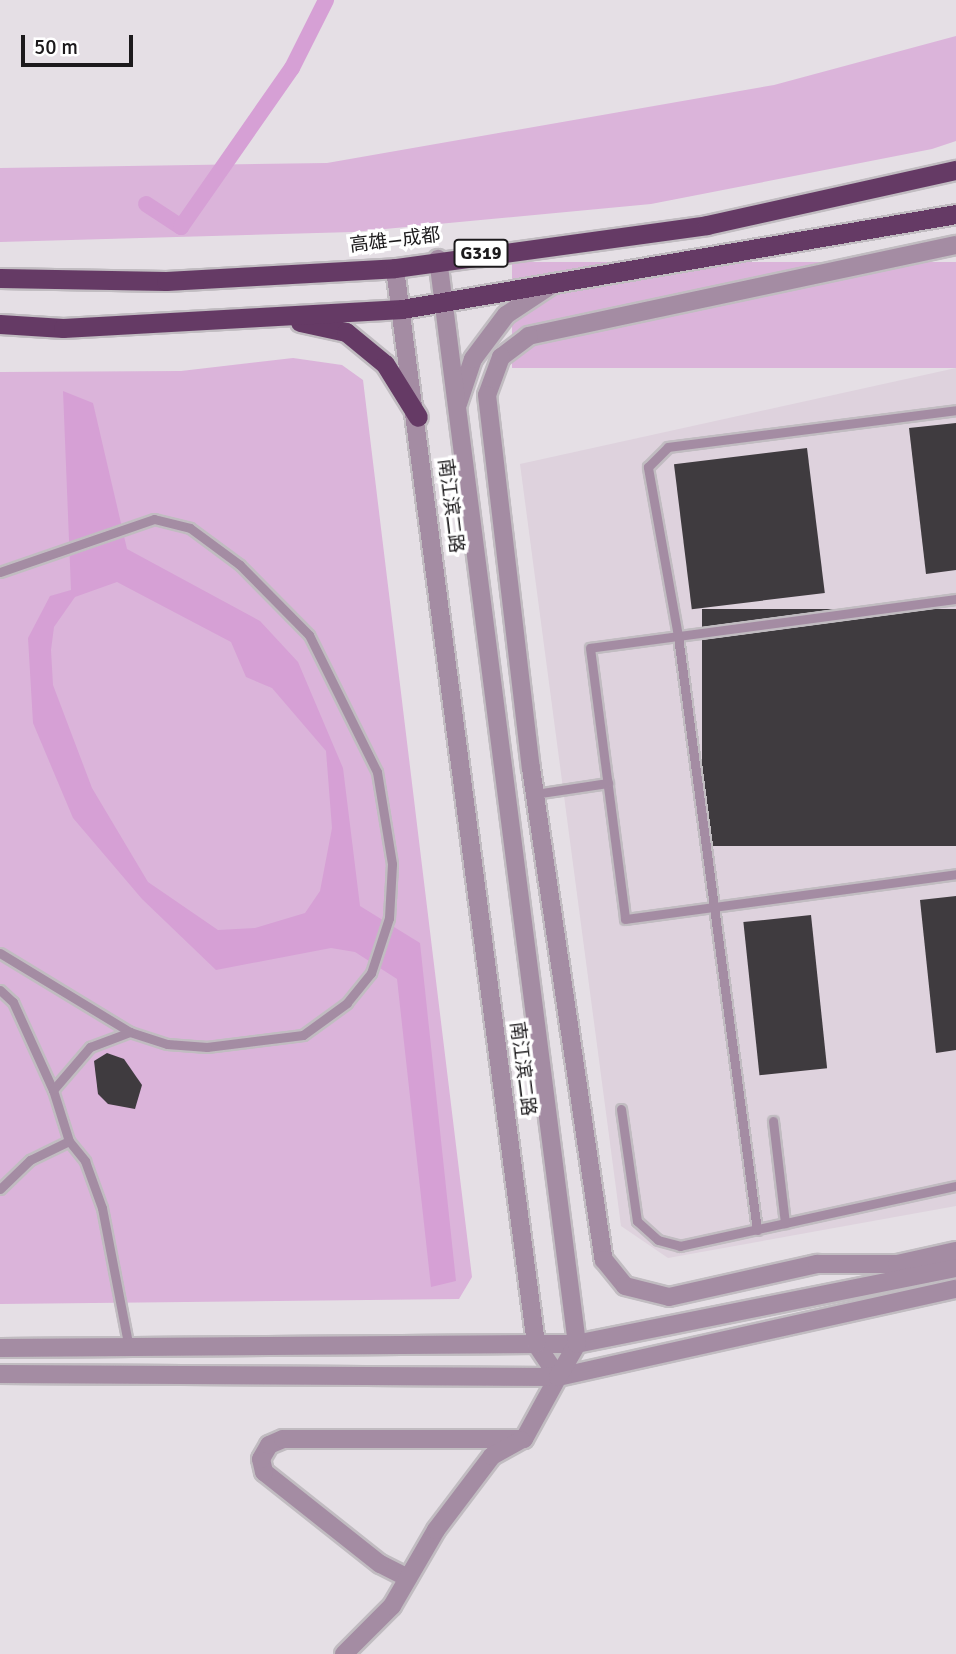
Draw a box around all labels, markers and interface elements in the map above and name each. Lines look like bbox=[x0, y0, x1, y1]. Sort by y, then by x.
scale bar bbox=[24, 21, 136, 65]
text: 50 m bbox=[34, 34, 78, 60]
street label: 高雄—成都 bbox=[348, 224, 442, 258]
road number: G319 bbox=[453, 239, 509, 268]
street label: 南江滨二路 bbox=[433, 457, 467, 555]
street label: 南江滨二路 bbox=[505, 1020, 539, 1118]

